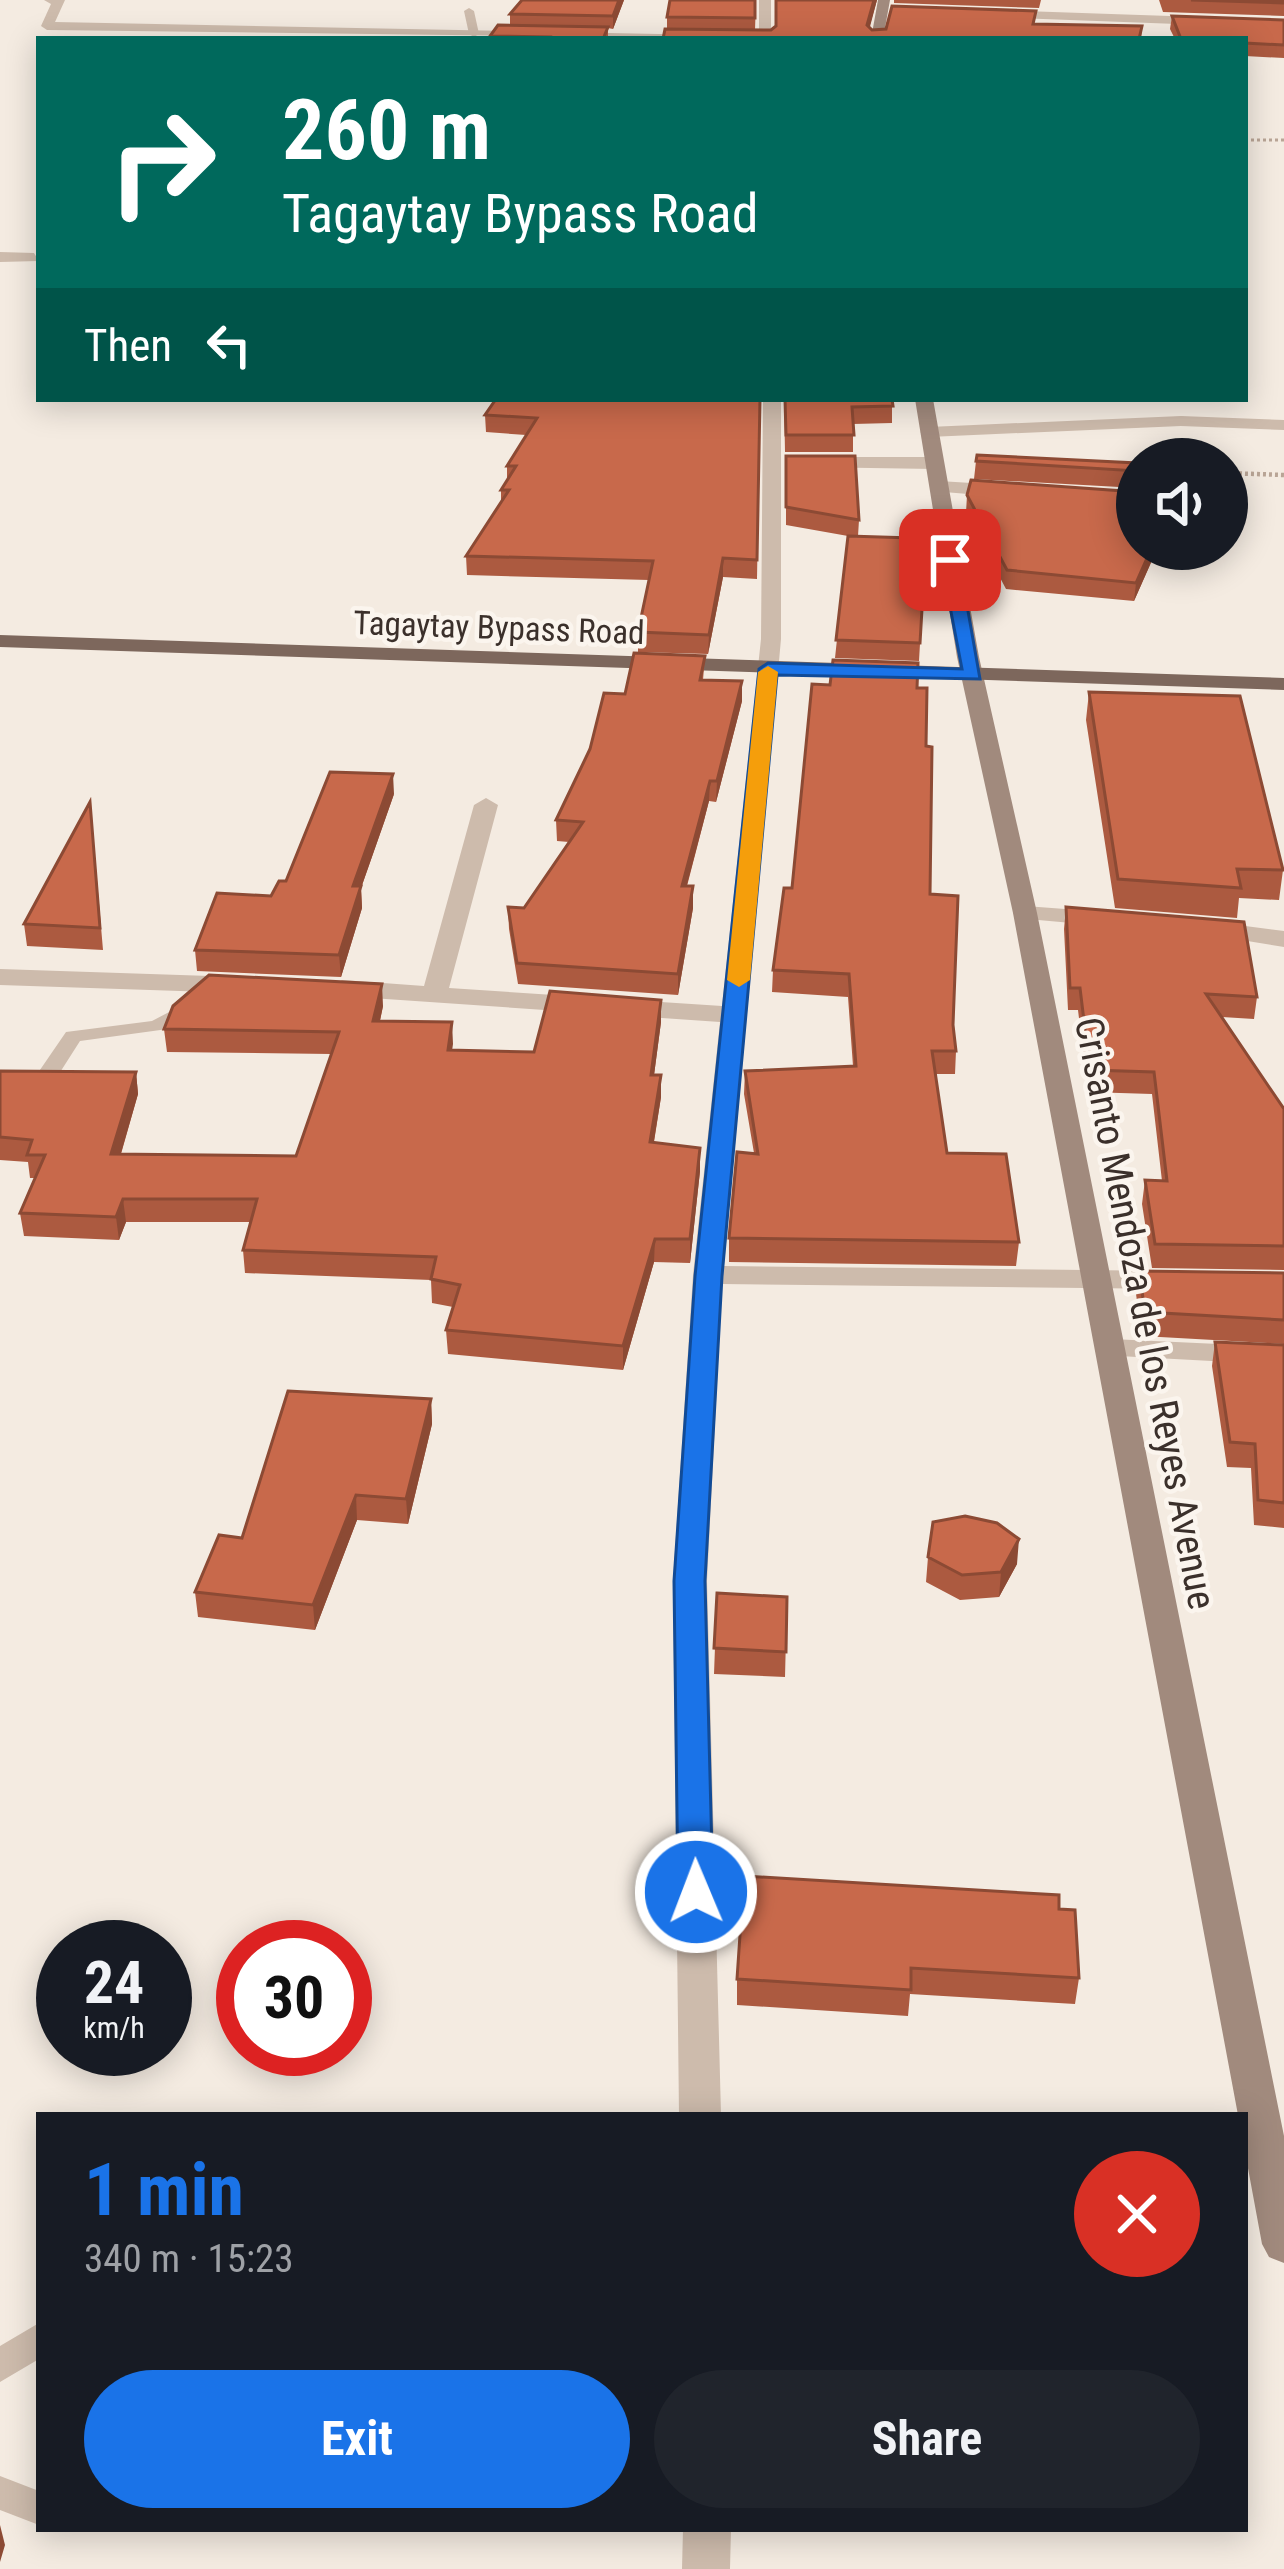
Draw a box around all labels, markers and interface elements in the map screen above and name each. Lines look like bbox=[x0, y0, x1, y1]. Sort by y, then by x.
text: 260 m bbox=[282, 81, 491, 180]
icon: right bbox=[84, 84, 240, 240]
text: Tagaytay Bypass Road bbox=[282, 182, 758, 245]
icon: left bbox=[196, 312, 262, 378]
text: Then bbox=[84, 319, 172, 372]
map controls bbox=[1116, 438, 1248, 570]
button: sound bbox=[1116, 438, 1248, 570]
pin bbox=[899, 509, 1001, 611]
icon: arrive bbox=[917, 527, 983, 593]
street label: Tagaytay Bypass Road bbox=[353, 603, 645, 652]
street label: Crisanto Mendoza de los Reyes Avenue bbox=[1065, 1013, 1225, 1613]
position arrow bbox=[633, 1829, 759, 1955]
speed limit sign: 30 bbox=[216, 1920, 372, 2076]
text: 24 bbox=[84, 1947, 144, 2018]
text: km/h bbox=[83, 2010, 145, 2045]
text: 1 min bbox=[84, 2148, 244, 2233]
button: close bbox=[1074, 2151, 1200, 2277]
text: 340 m · 15:23 bbox=[84, 2236, 294, 2282]
button: Exit bbox=[84, 2370, 630, 2508]
button: Share bbox=[654, 2370, 1200, 2508]

